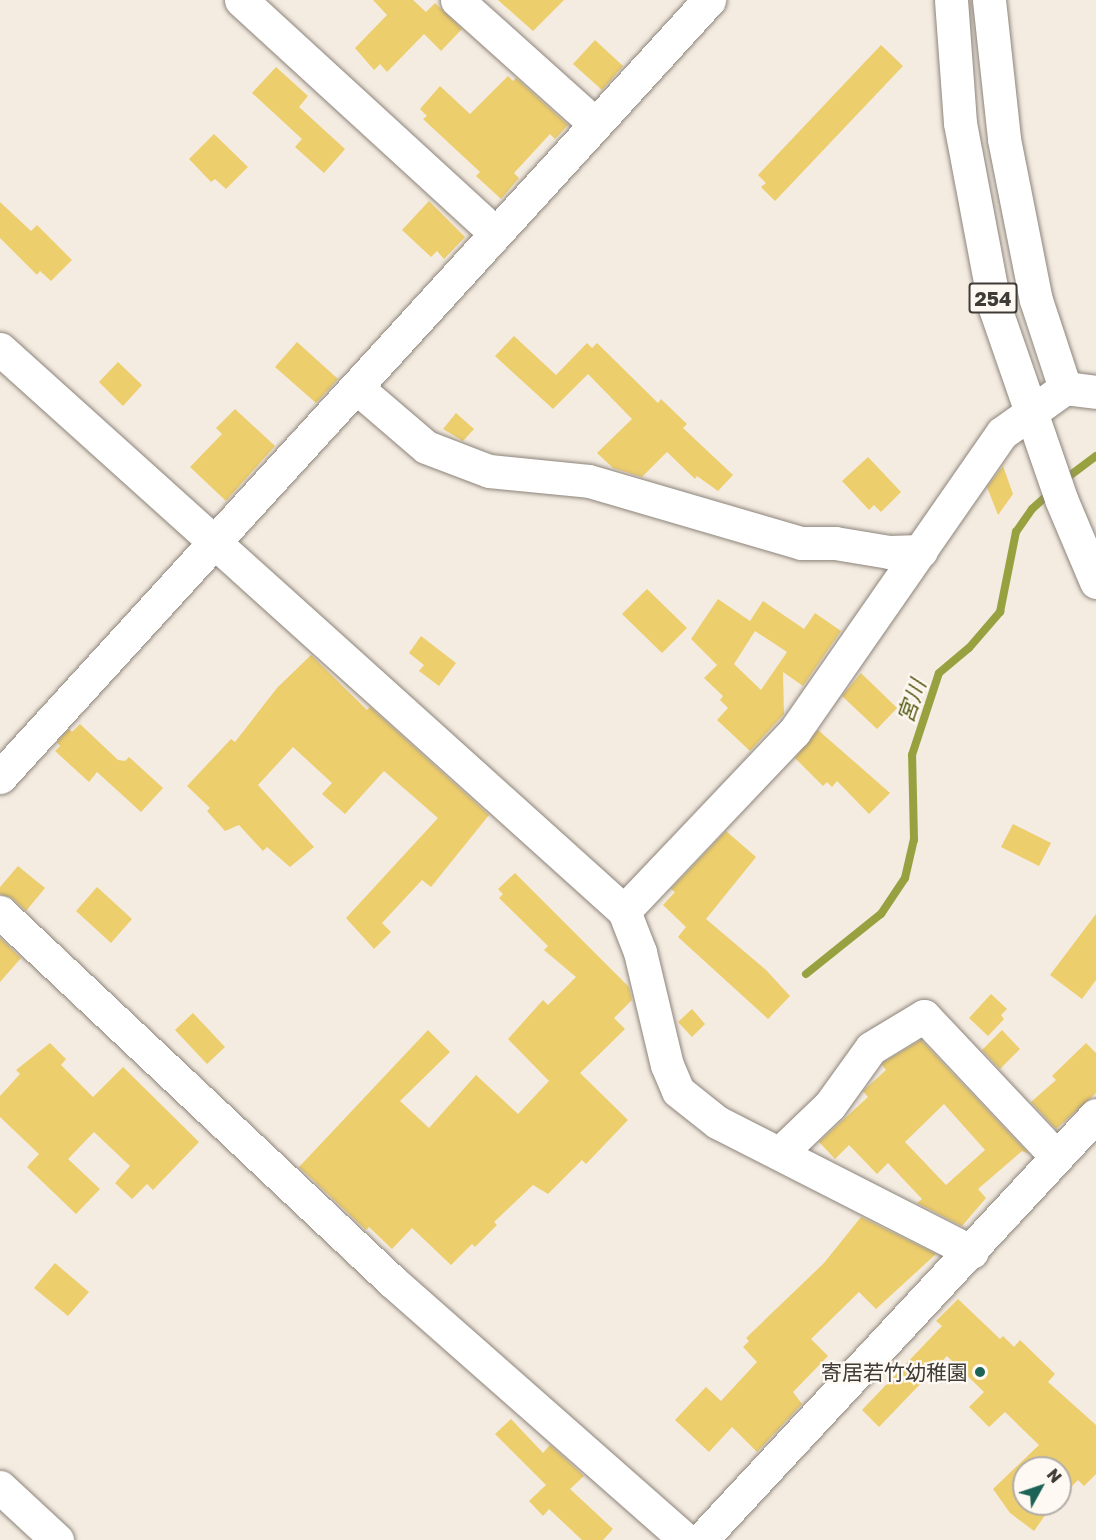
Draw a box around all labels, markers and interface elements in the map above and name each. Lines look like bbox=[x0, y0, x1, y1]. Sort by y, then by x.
road number: 254 bbox=[968, 281, 1018, 315]
water label: 宮川 bbox=[891, 676, 931, 726]
place label: 寄居若竹幼稚園 bbox=[821, 1359, 968, 1385]
marker: 寄居若竹幼稚園 bbox=[973, 1365, 987, 1379]
north arrow bbox=[1012, 1456, 1072, 1516]
text: N bbox=[1043, 1465, 1066, 1487]

